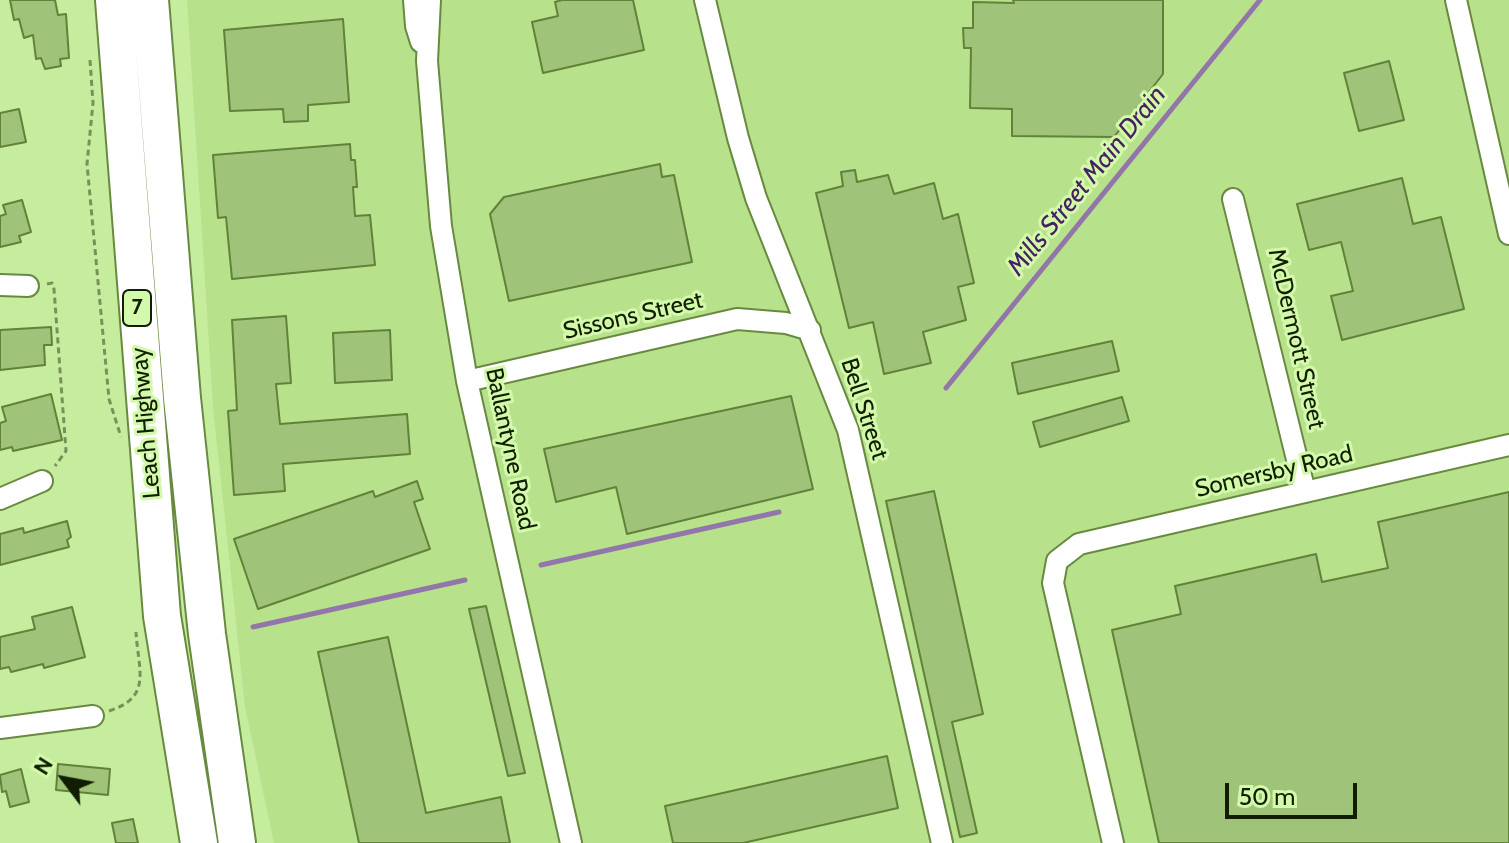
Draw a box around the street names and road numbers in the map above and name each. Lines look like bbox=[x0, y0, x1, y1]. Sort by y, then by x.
street label: McDermott Street bbox=[1261, 246, 1331, 432]
street label: Sissons Street bbox=[560, 286, 706, 346]
road number: 7 bbox=[123, 290, 151, 326]
street label: Leach Highway bbox=[125, 346, 167, 500]
street label: Bell Street bbox=[834, 355, 894, 463]
street label: Ballantyne Road bbox=[479, 365, 541, 533]
street label: Somersby Road bbox=[1192, 440, 1356, 504]

